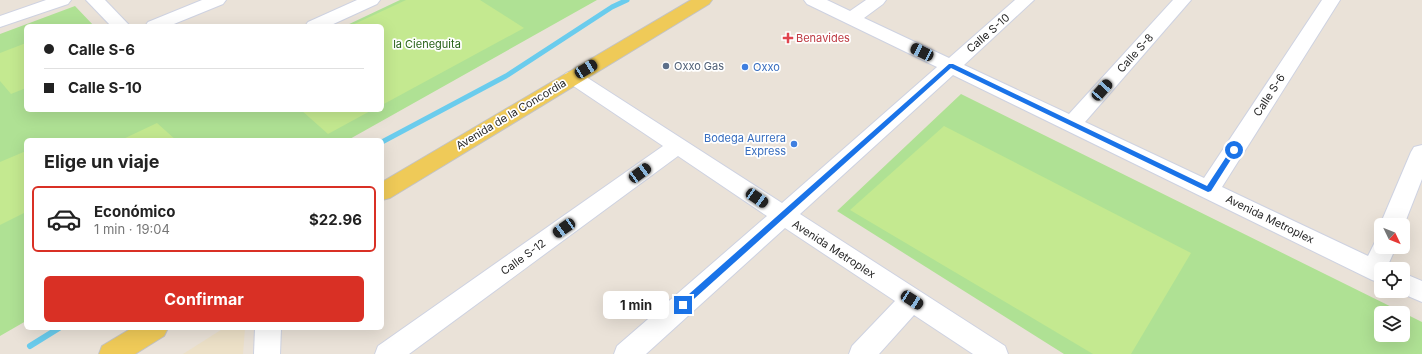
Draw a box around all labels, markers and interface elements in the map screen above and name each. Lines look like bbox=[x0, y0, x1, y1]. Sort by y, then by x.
street label: Calle S-10 bbox=[964, 10, 1012, 56]
street label: Calle S-8 bbox=[1114, 30, 1156, 76]
place label: Benavides bbox=[796, 31, 850, 45]
marker: Benavides bbox=[783, 33, 793, 43]
park label: la Cieneguita bbox=[393, 37, 461, 51]
text: Calle S-6 bbox=[68, 40, 135, 59]
car bbox=[909, 41, 935, 63]
car bbox=[573, 58, 599, 80]
place label: Oxxo Gas bbox=[674, 59, 724, 73]
place label: Oxxo bbox=[753, 60, 780, 74]
marker: Oxxo Gas bbox=[661, 61, 671, 71]
marker: Oxxo bbox=[740, 62, 750, 72]
street label: Calle S-6 bbox=[1250, 71, 1288, 119]
street label: Avenida de la Concordia bbox=[453, 76, 569, 152]
car bbox=[1090, 77, 1114, 103]
text: Calle S-10 bbox=[68, 78, 142, 97]
place label: Bodega Aurrera Express bbox=[704, 131, 786, 158]
marker: Bodega Aurrera Express bbox=[789, 139, 799, 149]
route start bbox=[1225, 141, 1243, 159]
text: Elige un viaje bbox=[44, 151, 159, 172]
car bbox=[627, 161, 653, 185]
car bbox=[744, 186, 770, 210]
street label: Avenida Metroplex bbox=[1224, 192, 1316, 246]
icon: car bbox=[46, 201, 82, 237]
text: Económico bbox=[94, 202, 175, 221]
text: $22.96 bbox=[309, 210, 362, 229]
car bbox=[551, 216, 577, 240]
street label: Avenida Metroplex bbox=[790, 217, 878, 281]
north arrow bbox=[1374, 218, 1410, 254]
map controls bbox=[1374, 218, 1410, 342]
text: 1 min · 19:04 bbox=[94, 221, 170, 237]
street label: Calle S-12 bbox=[498, 236, 548, 278]
button: locate bbox=[1374, 262, 1410, 298]
button: Confirmar bbox=[44, 276, 364, 322]
car bbox=[899, 288, 925, 312]
callout: 1 min bbox=[603, 291, 669, 319]
route end bbox=[674, 296, 692, 314]
text: 1 min bbox=[620, 297, 652, 313]
button: layers bbox=[1374, 306, 1410, 342]

